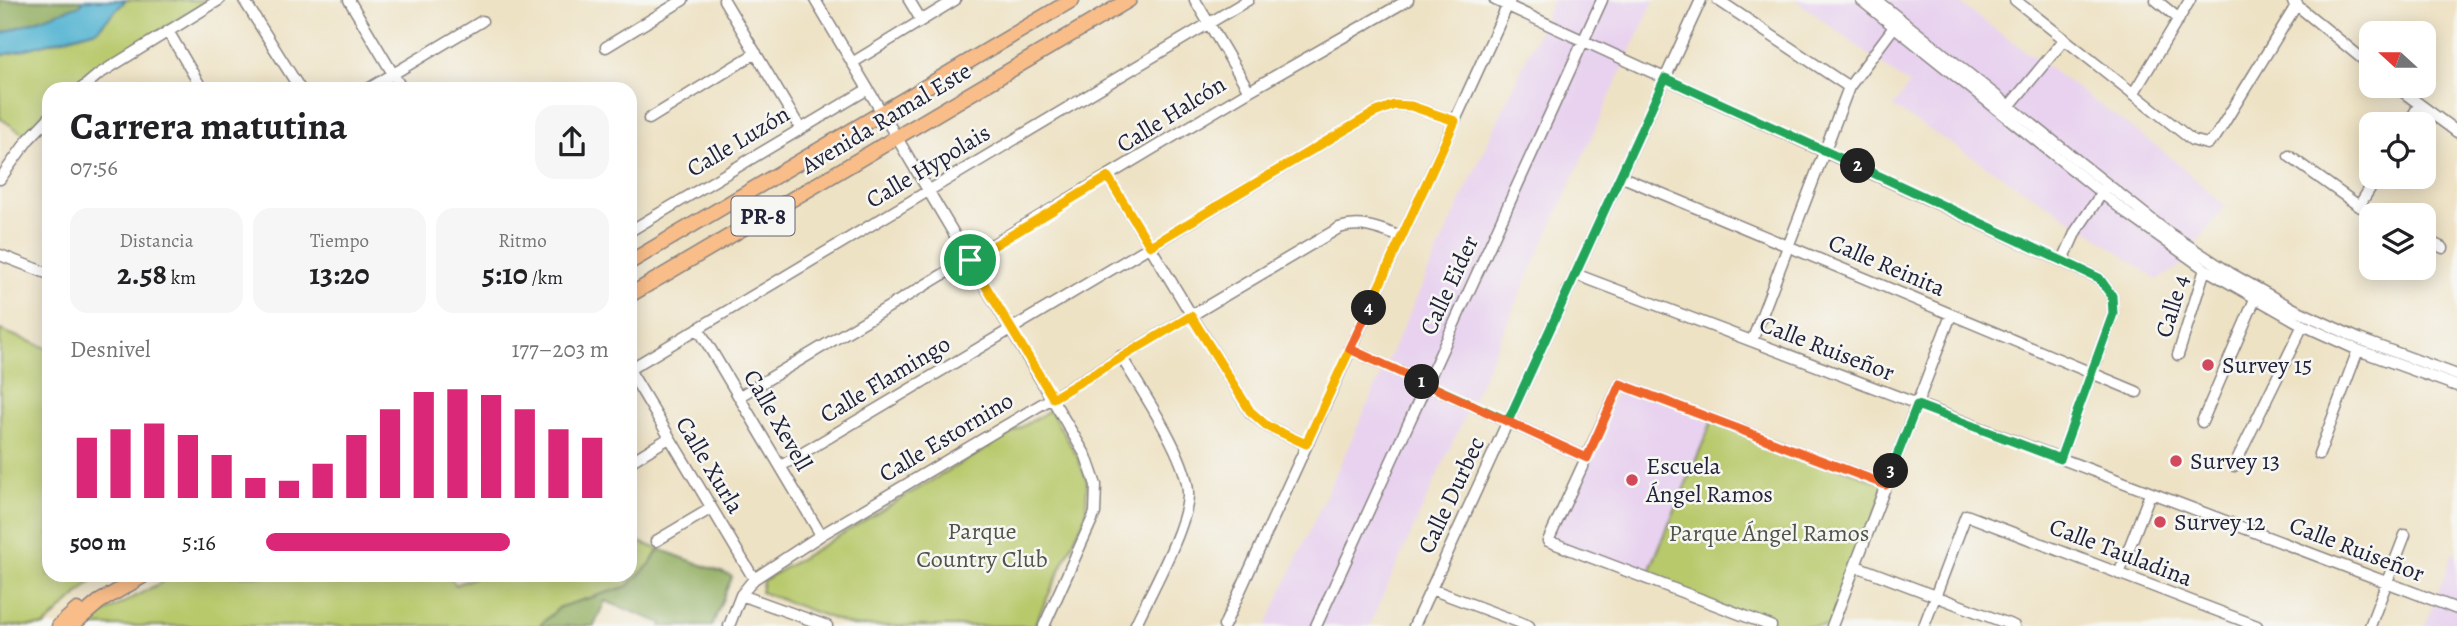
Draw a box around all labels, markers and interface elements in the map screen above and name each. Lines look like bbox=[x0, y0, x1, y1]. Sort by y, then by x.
north arrow bbox=[2359, 21, 2436, 98]
map controls bbox=[2359, 21, 2436, 280]
street label: Avenida Ramal Este bbox=[794, 55, 977, 182]
street label: Calle Halcón bbox=[1110, 68, 1232, 160]
street label: Calle Luzón bbox=[681, 98, 795, 184]
text: Carrera matutina bbox=[70, 100, 347, 152]
button: share bbox=[535, 105, 609, 179]
button: locate bbox=[2359, 112, 2436, 189]
street label: Calle Hypolais bbox=[860, 116, 996, 216]
pin: 2 bbox=[1840, 148, 1876, 184]
text: 07:56 bbox=[70, 152, 118, 183]
text: 2 bbox=[1853, 152, 1862, 178]
road number: PR-8 bbox=[732, 196, 794, 236]
button: layers bbox=[2359, 203, 2436, 280]
street label: Calle Reinita bbox=[1824, 226, 1951, 304]
text: Distancia bbox=[119, 228, 194, 254]
text: Tiempo bbox=[310, 228, 369, 254]
text: Ritmo bbox=[498, 228, 547, 254]
pin bbox=[940, 230, 1000, 290]
street label: Calle Eider bbox=[1412, 230, 1486, 340]
icon: arrive bbox=[951, 241, 989, 279]
text: 2.58 bbox=[117, 254, 167, 294]
text: 13:20 bbox=[309, 254, 370, 294]
text: 5:10 bbox=[482, 254, 528, 294]
text: km bbox=[167, 265, 196, 291]
text: /km bbox=[528, 265, 563, 291]
street label: Calle 4 bbox=[2147, 270, 2197, 341]
pin: 4 bbox=[1352, 290, 1386, 326]
text: 4 bbox=[1364, 294, 1373, 320]
street label: Calle Ruiseñor bbox=[1755, 308, 1899, 388]
street label: Calle Flamingo bbox=[814, 328, 956, 430]
text: Desnivel bbox=[70, 334, 151, 365]
text: 177–203 m bbox=[511, 334, 609, 365]
place label: Survey 15 bbox=[2222, 349, 2312, 381]
marker: Survey 15 bbox=[2200, 357, 2216, 373]
street label: Calle Xevell bbox=[736, 364, 820, 477]
pin: 1 bbox=[1404, 364, 1440, 400]
text: 1 bbox=[1418, 368, 1425, 394]
street label: Calle Estornino bbox=[873, 384, 1019, 490]
street label: Calle Xurla bbox=[668, 411, 752, 520]
street label: Calle Durbec bbox=[1410, 431, 1492, 559]
place label: Survey 13 bbox=[2190, 445, 2280, 477]
place label: Escuela Ángel Ramos bbox=[1645, 450, 1773, 510]
marker: Survey 13 bbox=[2168, 453, 2184, 469]
pin: 3 bbox=[1874, 454, 1909, 489]
text: 3 bbox=[1886, 457, 1895, 483]
marker: Escuela Ángel Ramos bbox=[1624, 472, 1640, 488]
place label: Survey 12 bbox=[2174, 506, 2265, 538]
street label: Calle Ruiseñor bbox=[2285, 509, 2429, 589]
street label: Calle Tauladina bbox=[2045, 510, 2198, 594]
marker: Survey 12 bbox=[2152, 514, 2168, 530]
park label: Parque Country Club bbox=[916, 515, 1048, 575]
park label: Parque Ángel Ramos bbox=[1669, 517, 1869, 549]
text: 500 m bbox=[70, 527, 126, 558]
text: 5:16 bbox=[182, 527, 216, 558]

